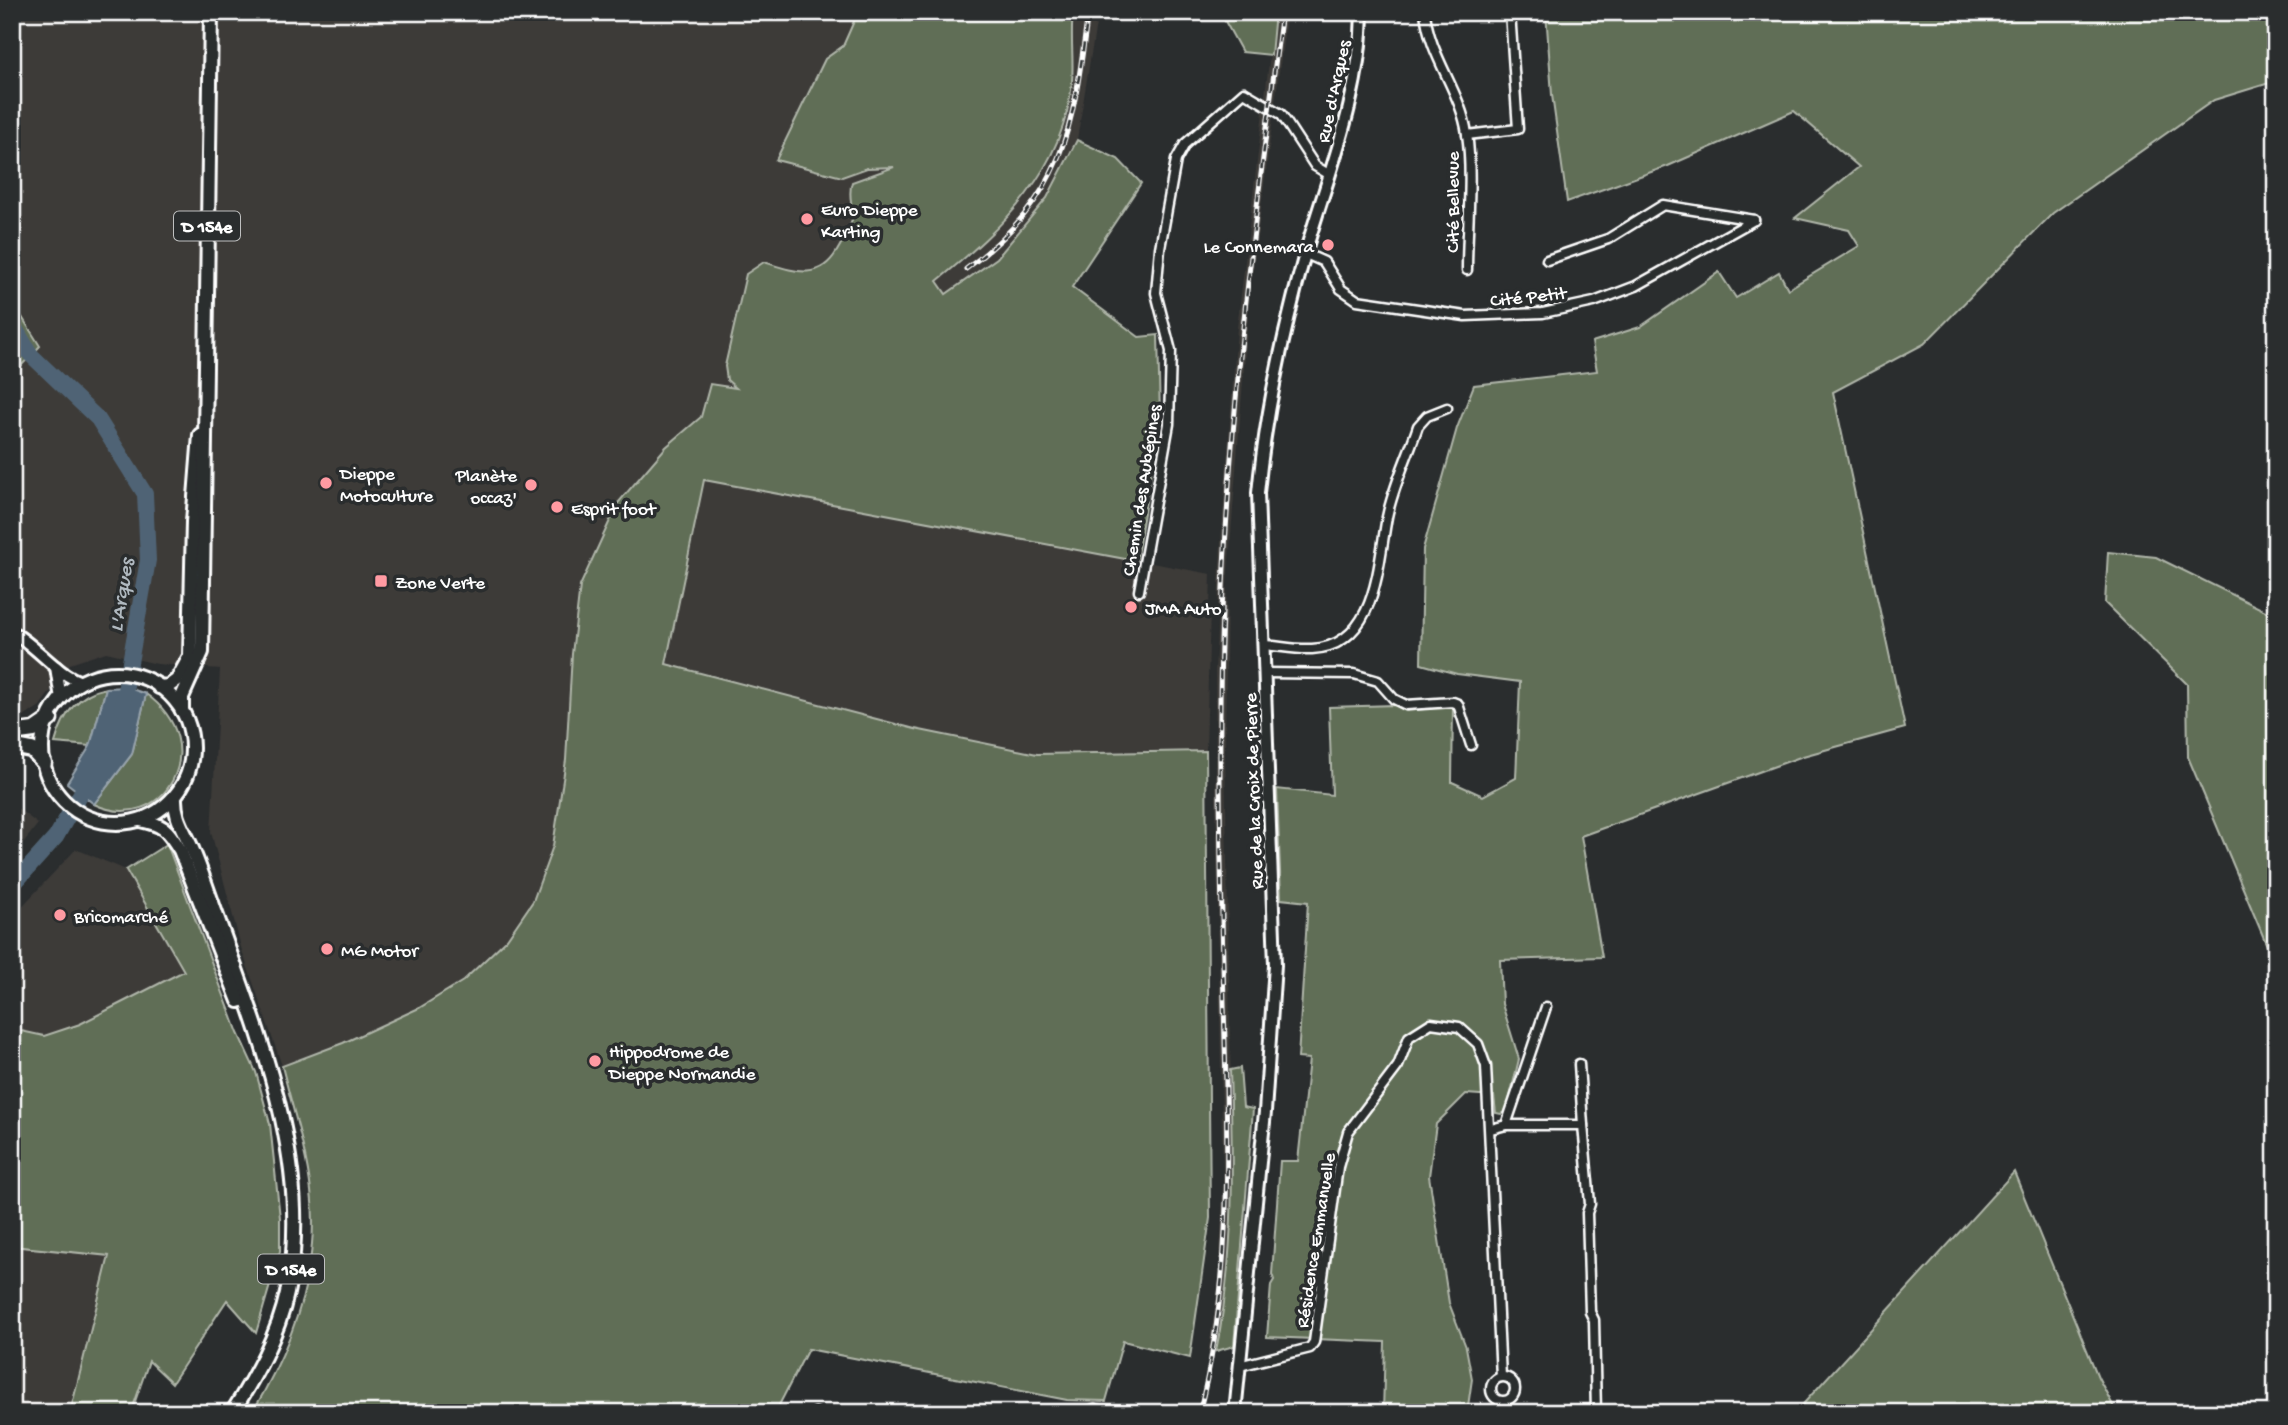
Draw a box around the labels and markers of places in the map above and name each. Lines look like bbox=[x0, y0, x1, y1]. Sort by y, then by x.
place label: Euro Dieppe Karting bbox=[821, 200, 918, 245]
marker: Euro Dieppe Karting bbox=[799, 211, 815, 227]
place label: Le Connemara bbox=[1203, 237, 1315, 260]
marker: Le Connemara bbox=[1320, 237, 1336, 253]
place label: Dieppe Motoculture bbox=[338, 464, 434, 509]
place label: Planète occaz' bbox=[454, 466, 517, 511]
marker: Dieppe Motoculture bbox=[318, 475, 334, 491]
marker: Planète occaz' bbox=[523, 477, 539, 493]
marker: Esprit foot bbox=[549, 499, 565, 515]
place label: Esprit foot bbox=[571, 499, 658, 522]
marker: Zone Verte bbox=[373, 573, 389, 589]
place label: Zone Verte bbox=[395, 573, 485, 596]
marker: JMA Auto bbox=[1123, 599, 1139, 615]
place label: JMA Auto bbox=[1145, 599, 1222, 622]
marker: Bricomarché bbox=[52, 907, 68, 923]
place label: Bricomarché bbox=[73, 907, 168, 930]
marker: MG Motor bbox=[319, 941, 335, 957]
place label: MG Motor bbox=[341, 941, 420, 964]
place label: Hippodrome de Dieppe Normandie bbox=[607, 1042, 756, 1087]
marker: Hippodrome de Dieppe Normandie bbox=[587, 1053, 603, 1069]

